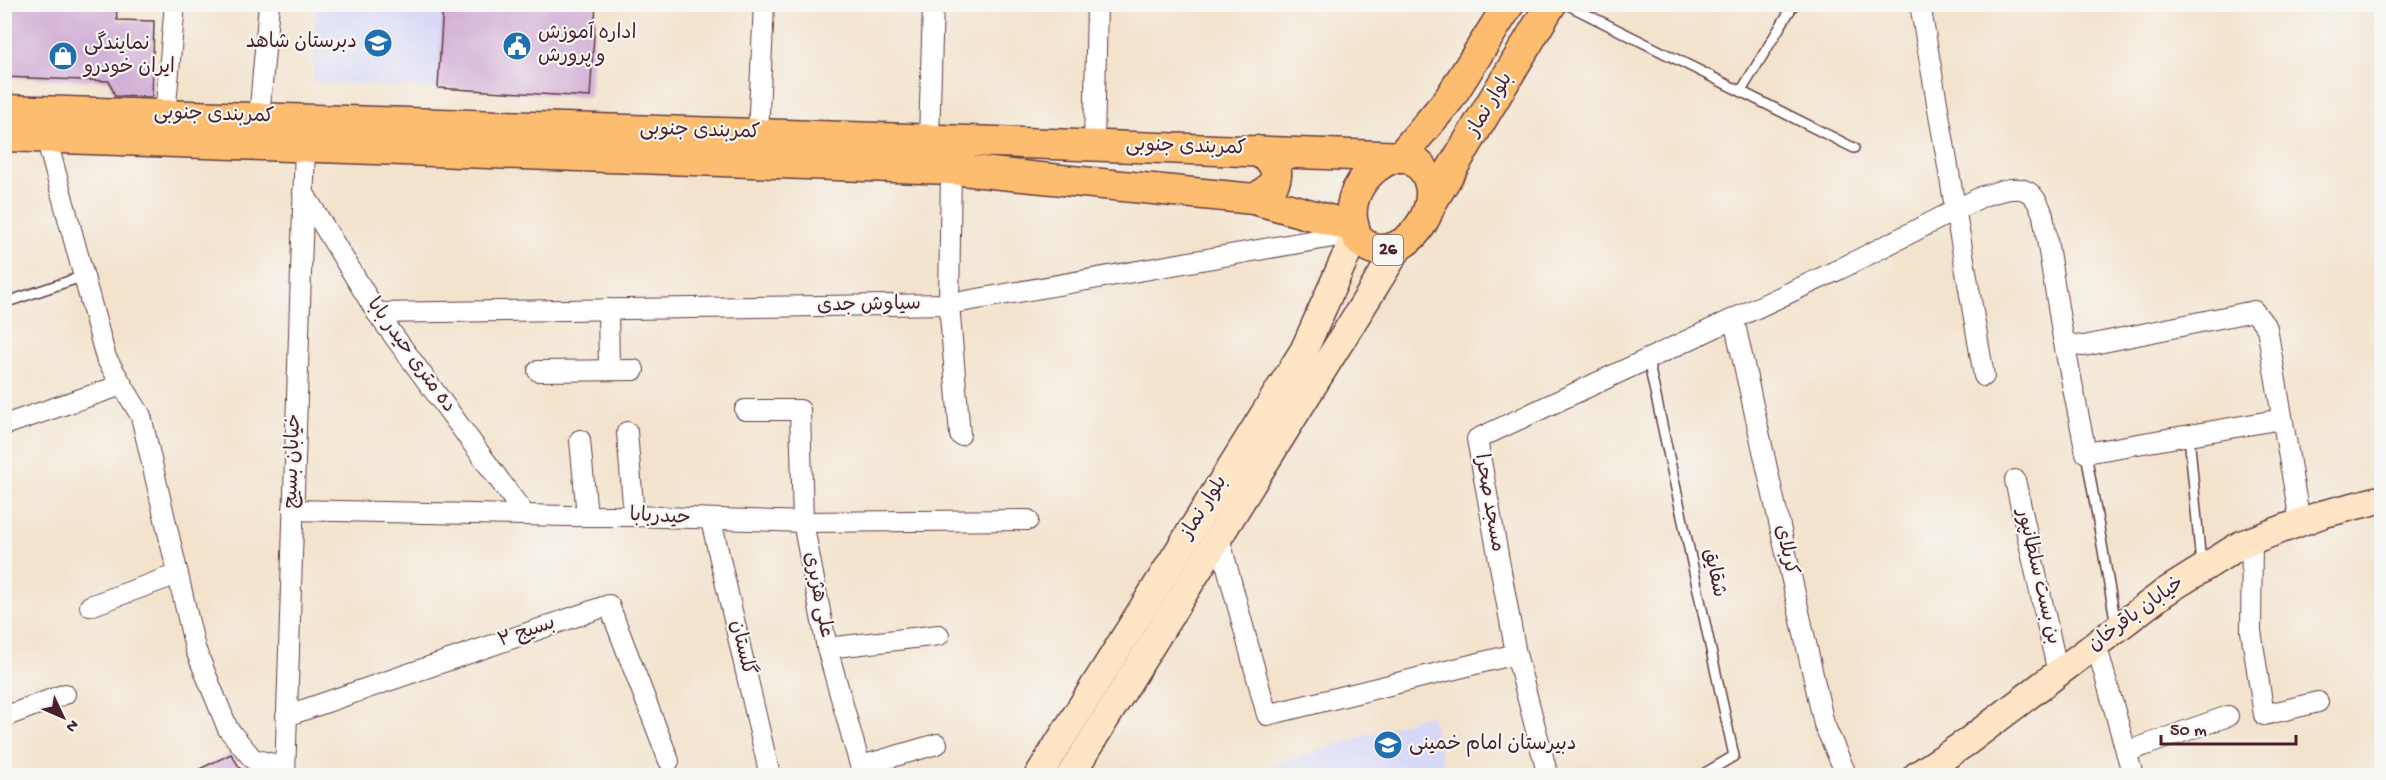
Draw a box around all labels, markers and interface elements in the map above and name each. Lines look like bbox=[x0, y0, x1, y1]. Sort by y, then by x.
place label: اداره آموزش و پرورش bbox=[538, 20, 637, 69]
school or university icon: دبرستان شاهد bbox=[362, 27, 394, 59]
public building icon: اداره آموزش و پرورش bbox=[501, 30, 533, 62]
place label: نمایندگی ایران خودرو bbox=[82, 31, 175, 80]
place label: دبرستان شاهد bbox=[246, 31, 357, 55]
shop icon: نمایندگی ایران خودرو bbox=[47, 40, 79, 72]
street label: بلوار نماز bbox=[1461, 68, 1519, 143]
street label: کمربندی جنوبی bbox=[153, 101, 275, 130]
street label: کمربندی جنوبی bbox=[639, 117, 761, 146]
street label: کمربندی جنوبی bbox=[1125, 133, 1247, 162]
road number: 26 bbox=[1373, 235, 1403, 265]
street label: سیاوش جدی bbox=[817, 293, 921, 318]
street label: ده متری حیدر بابا bbox=[361, 294, 460, 418]
street label: خیابان بسیج bbox=[280, 413, 307, 509]
street label: مسجد صحرا bbox=[1468, 452, 1509, 554]
street label: بلوار نماز bbox=[1175, 472, 1233, 546]
street label: حیدربابا bbox=[629, 504, 691, 531]
street label: بن بست سلطانپور bbox=[2010, 505, 2065, 647]
street label: کربلای bbox=[1768, 523, 1803, 577]
street label: شقایق bbox=[1697, 546, 1730, 599]
street label: علی هژبری bbox=[797, 550, 838, 640]
street label: خیابان باقرخان bbox=[2084, 572, 2189, 657]
street label: بسیج ۲ bbox=[495, 613, 559, 653]
street label: گلستان bbox=[724, 617, 761, 678]
north arrow bbox=[33, 687, 93, 747]
scale bar bbox=[2161, 708, 2296, 746]
text: N bbox=[60, 715, 82, 736]
text: 50 m bbox=[2170, 721, 2207, 742]
school or university icon: دبیرستان امام خمینی bbox=[1372, 729, 1404, 761]
place label: دبیرستان امام خمینی bbox=[1409, 733, 1576, 757]

